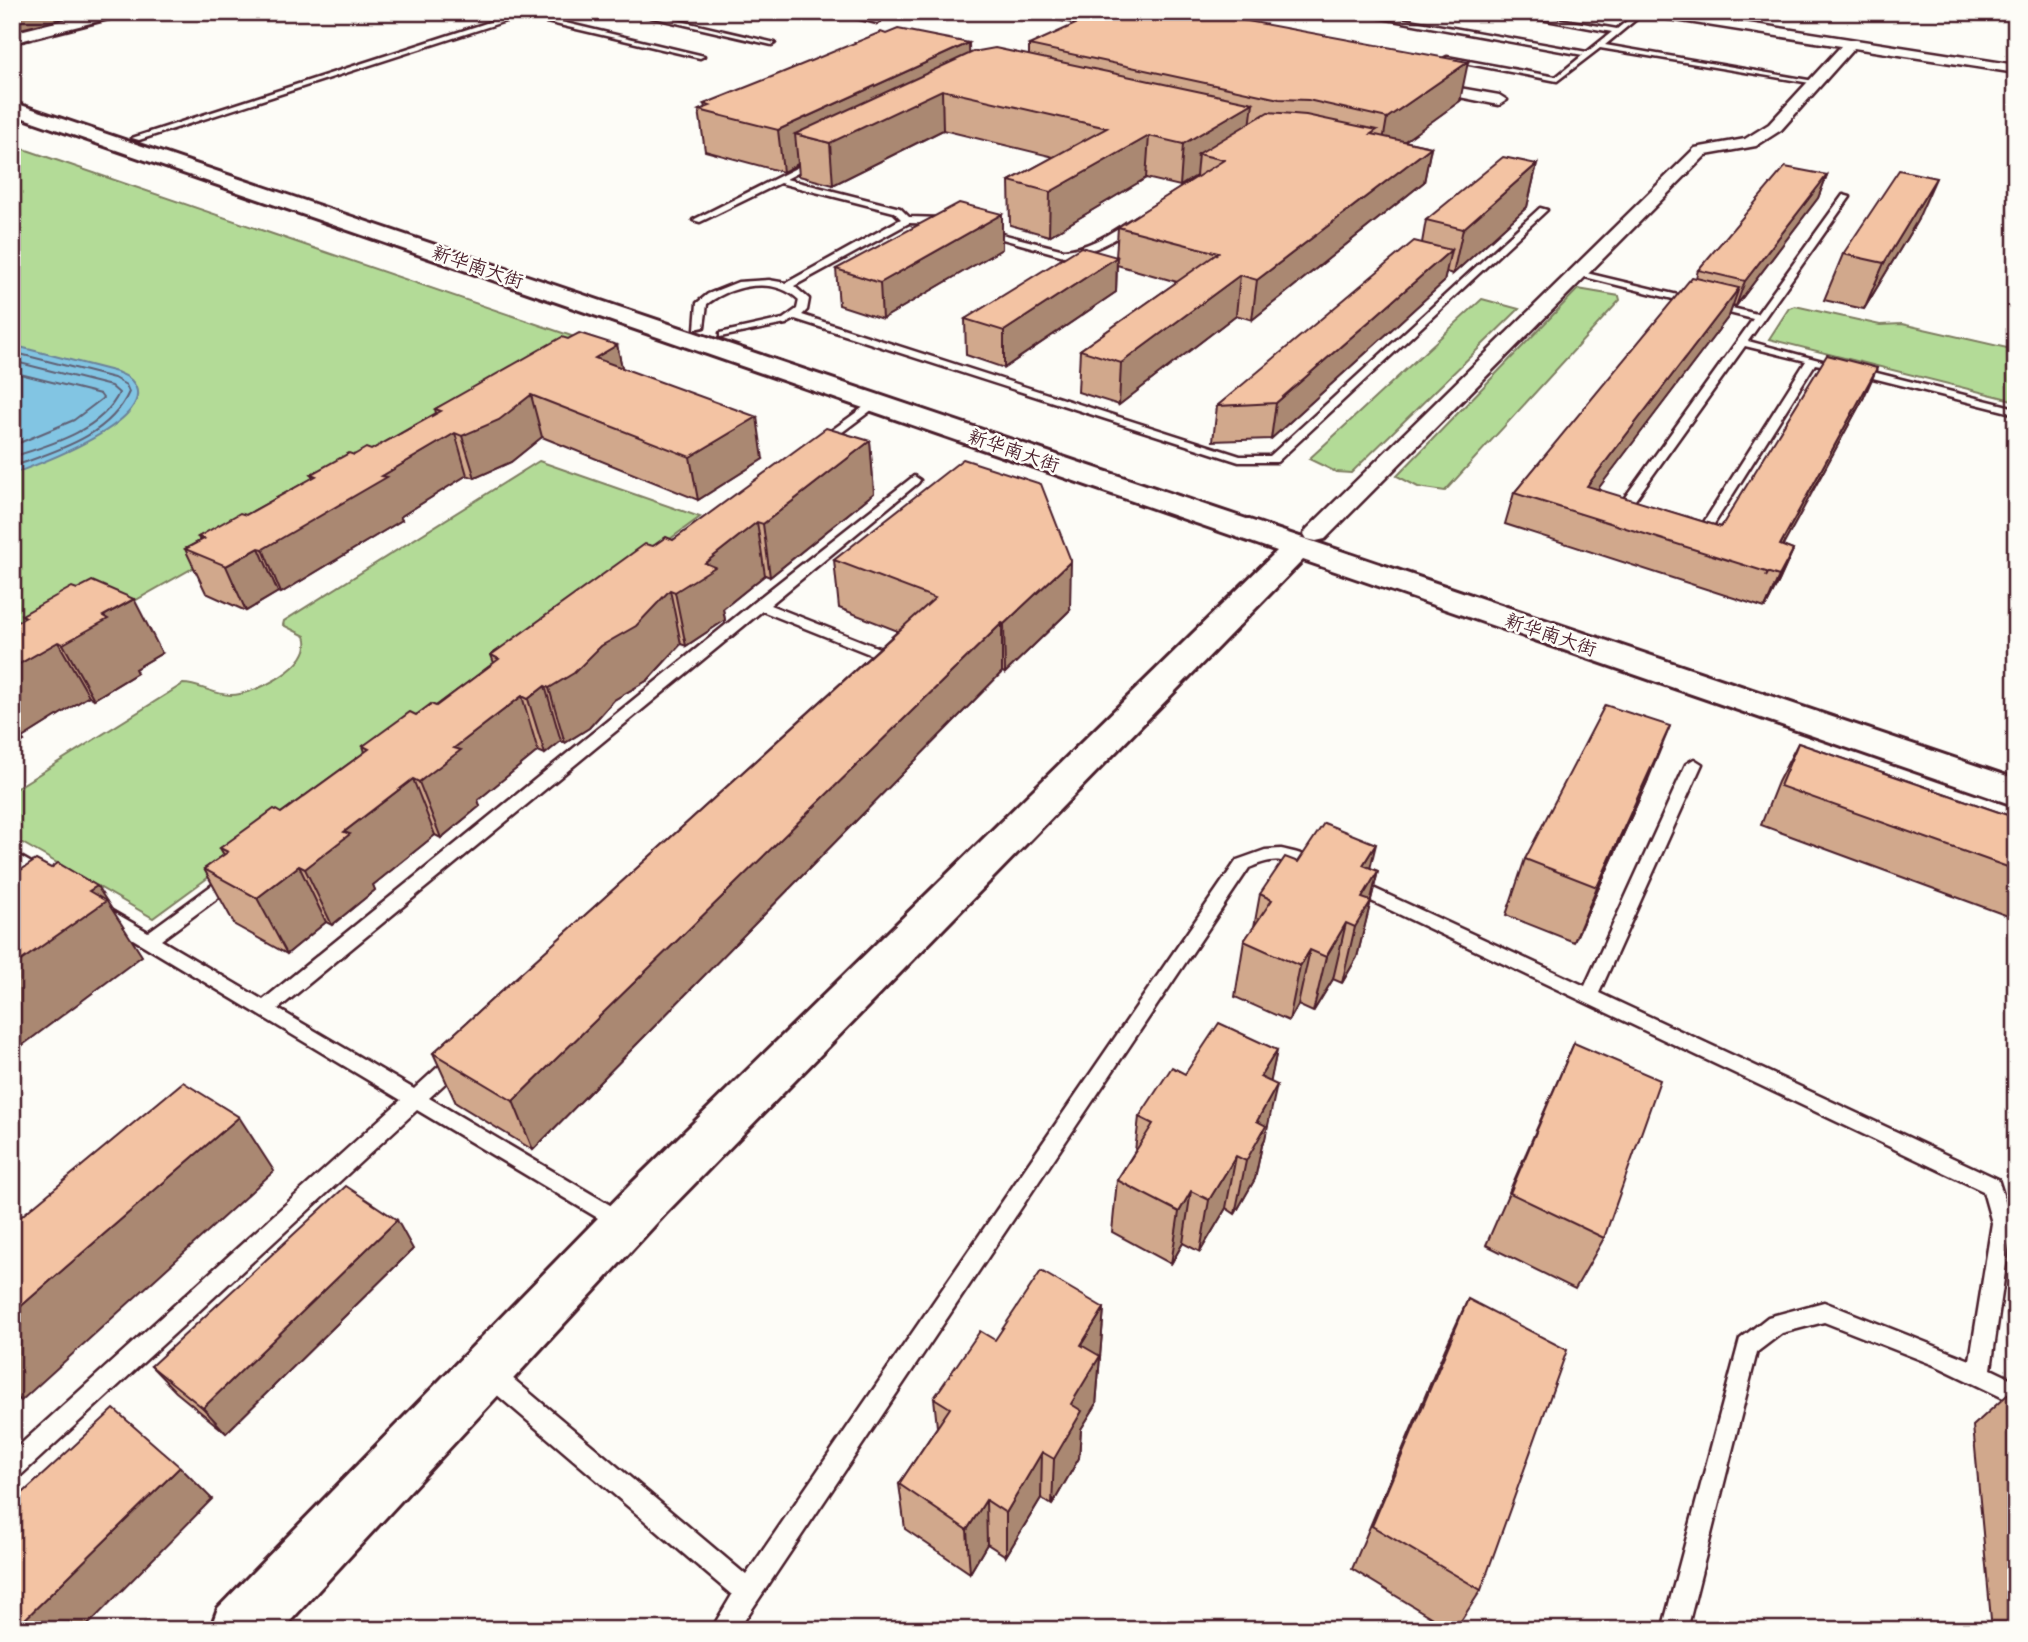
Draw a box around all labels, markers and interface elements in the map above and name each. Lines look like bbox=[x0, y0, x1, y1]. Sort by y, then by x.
street label: 新华南大街 bbox=[429, 240, 527, 293]
street label: 新华南大街 bbox=[965, 424, 1063, 477]
street label: 新华南大街 bbox=[1502, 608, 1600, 661]

